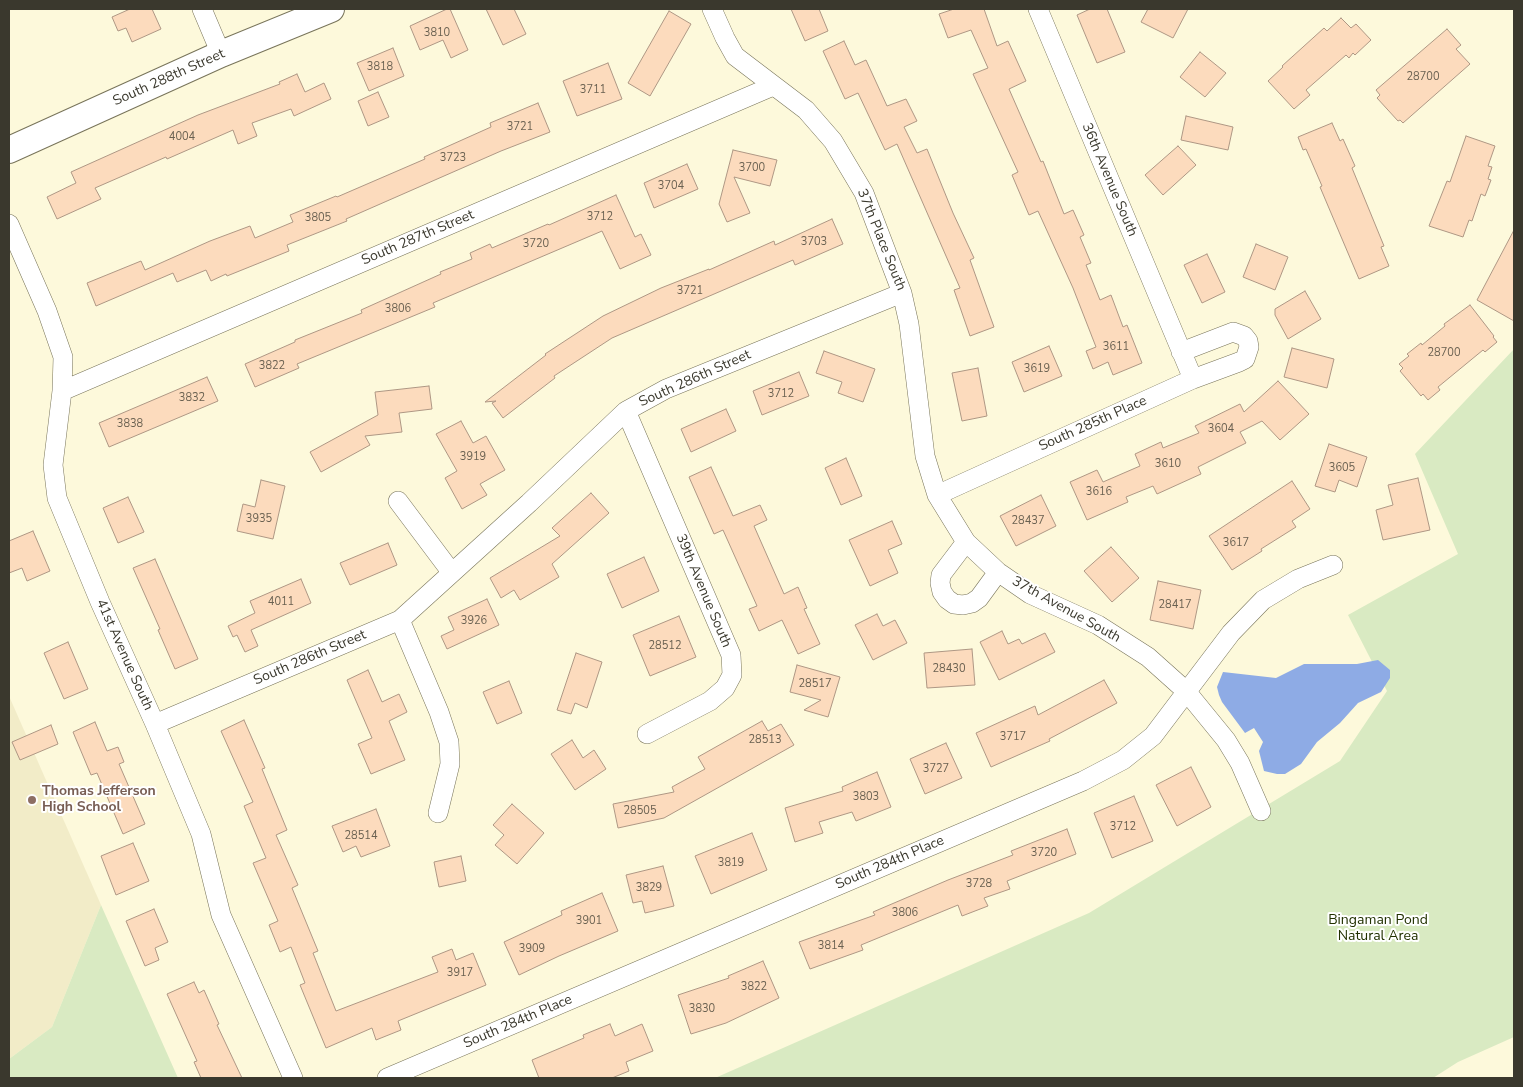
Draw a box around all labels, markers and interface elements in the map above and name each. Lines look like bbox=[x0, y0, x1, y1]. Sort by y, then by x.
house number: 3810 bbox=[424, 26, 450, 40]
street label: South 288th Street bbox=[111, 46, 227, 110]
house number: 3818 bbox=[367, 60, 393, 74]
house number: 28700 bbox=[1407, 70, 1439, 84]
house number: 3711 bbox=[580, 83, 606, 97]
house number: 3721 bbox=[507, 120, 533, 134]
street label: 36th Avenue South bbox=[1078, 121, 1140, 239]
house number: 4004 bbox=[169, 130, 195, 144]
house number: 3723 bbox=[440, 151, 466, 165]
house number: 3700 bbox=[739, 161, 765, 175]
house number: 3704 bbox=[658, 179, 684, 193]
street label: 37th Place South bbox=[853, 187, 909, 293]
street label: South 287th Street bbox=[359, 207, 477, 269]
house number: 3712 bbox=[587, 210, 613, 224]
house number: 3805 bbox=[305, 211, 331, 225]
house number: 3703 bbox=[801, 235, 827, 249]
house number: 3720 bbox=[523, 237, 549, 251]
house number: 3721 bbox=[677, 284, 703, 298]
house number: 3806 bbox=[385, 302, 411, 316]
house number: 3611 bbox=[1103, 340, 1129, 354]
house number: 28700 bbox=[1428, 346, 1460, 360]
street label: South 286th Street bbox=[637, 347, 753, 411]
house number: 3822 bbox=[259, 359, 285, 373]
house number: 3619 bbox=[1024, 362, 1050, 376]
house number: 3712 bbox=[768, 387, 794, 401]
house number: 3832 bbox=[179, 391, 205, 405]
street label: South 285th Place bbox=[1036, 393, 1150, 455]
house number: 3838 bbox=[117, 417, 143, 431]
house number: 3604 bbox=[1208, 422, 1234, 436]
house number: 3919 bbox=[460, 450, 486, 464]
house number: 3610 bbox=[1155, 457, 1181, 471]
house number: 3605 bbox=[1329, 461, 1355, 475]
house number: 3616 bbox=[1086, 485, 1112, 499]
house number: 3935 bbox=[246, 512, 272, 526]
house number: 28437 bbox=[1012, 514, 1044, 528]
street label: 39th Avenue South bbox=[672, 532, 734, 650]
house number: 3617 bbox=[1223, 536, 1249, 550]
street label: 37th Avenue South bbox=[1009, 573, 1123, 647]
house number: 4011 bbox=[268, 595, 294, 609]
street label: 41st Avenue South bbox=[92, 597, 156, 713]
house number: 28417 bbox=[1159, 598, 1191, 612]
house number: 3926 bbox=[461, 614, 487, 628]
street label: South 286th Street bbox=[251, 627, 369, 689]
house number: 28512 bbox=[649, 639, 681, 653]
house number: 28430 bbox=[933, 662, 965, 676]
house number: 28517 bbox=[799, 677, 831, 691]
house number: 3717 bbox=[1000, 730, 1026, 744]
house number: 28513 bbox=[749, 733, 781, 747]
house number: 3727 bbox=[923, 762, 949, 776]
place label: Thomas Jefferson High School bbox=[42, 784, 156, 816]
house number: 3803 bbox=[853, 790, 879, 804]
marker: Thomas Jefferson High School bbox=[26, 794, 38, 806]
house number: 28505 bbox=[624, 804, 656, 818]
house number: 3712 bbox=[1110, 820, 1136, 834]
house number: 28514 bbox=[345, 829, 377, 843]
street label: South 284th Place bbox=[833, 832, 947, 894]
house number: 3720 bbox=[1031, 846, 1057, 860]
house number: 3819 bbox=[718, 856, 744, 870]
house number: 3728 bbox=[966, 877, 992, 891]
house number: 3829 bbox=[636, 881, 662, 895]
house number: 3806 bbox=[892, 906, 918, 920]
park label: Bingaman Pond Natural Area bbox=[1328, 913, 1428, 946]
house number: 3901 bbox=[576, 914, 602, 928]
house number: 3814 bbox=[818, 939, 844, 953]
house number: 3909 bbox=[519, 942, 545, 956]
house number: 3917 bbox=[447, 966, 473, 980]
house number: 3822 bbox=[741, 980, 767, 994]
street label: South 284th Place bbox=[461, 991, 575, 1053]
house number: 3830 bbox=[689, 1002, 715, 1016]

